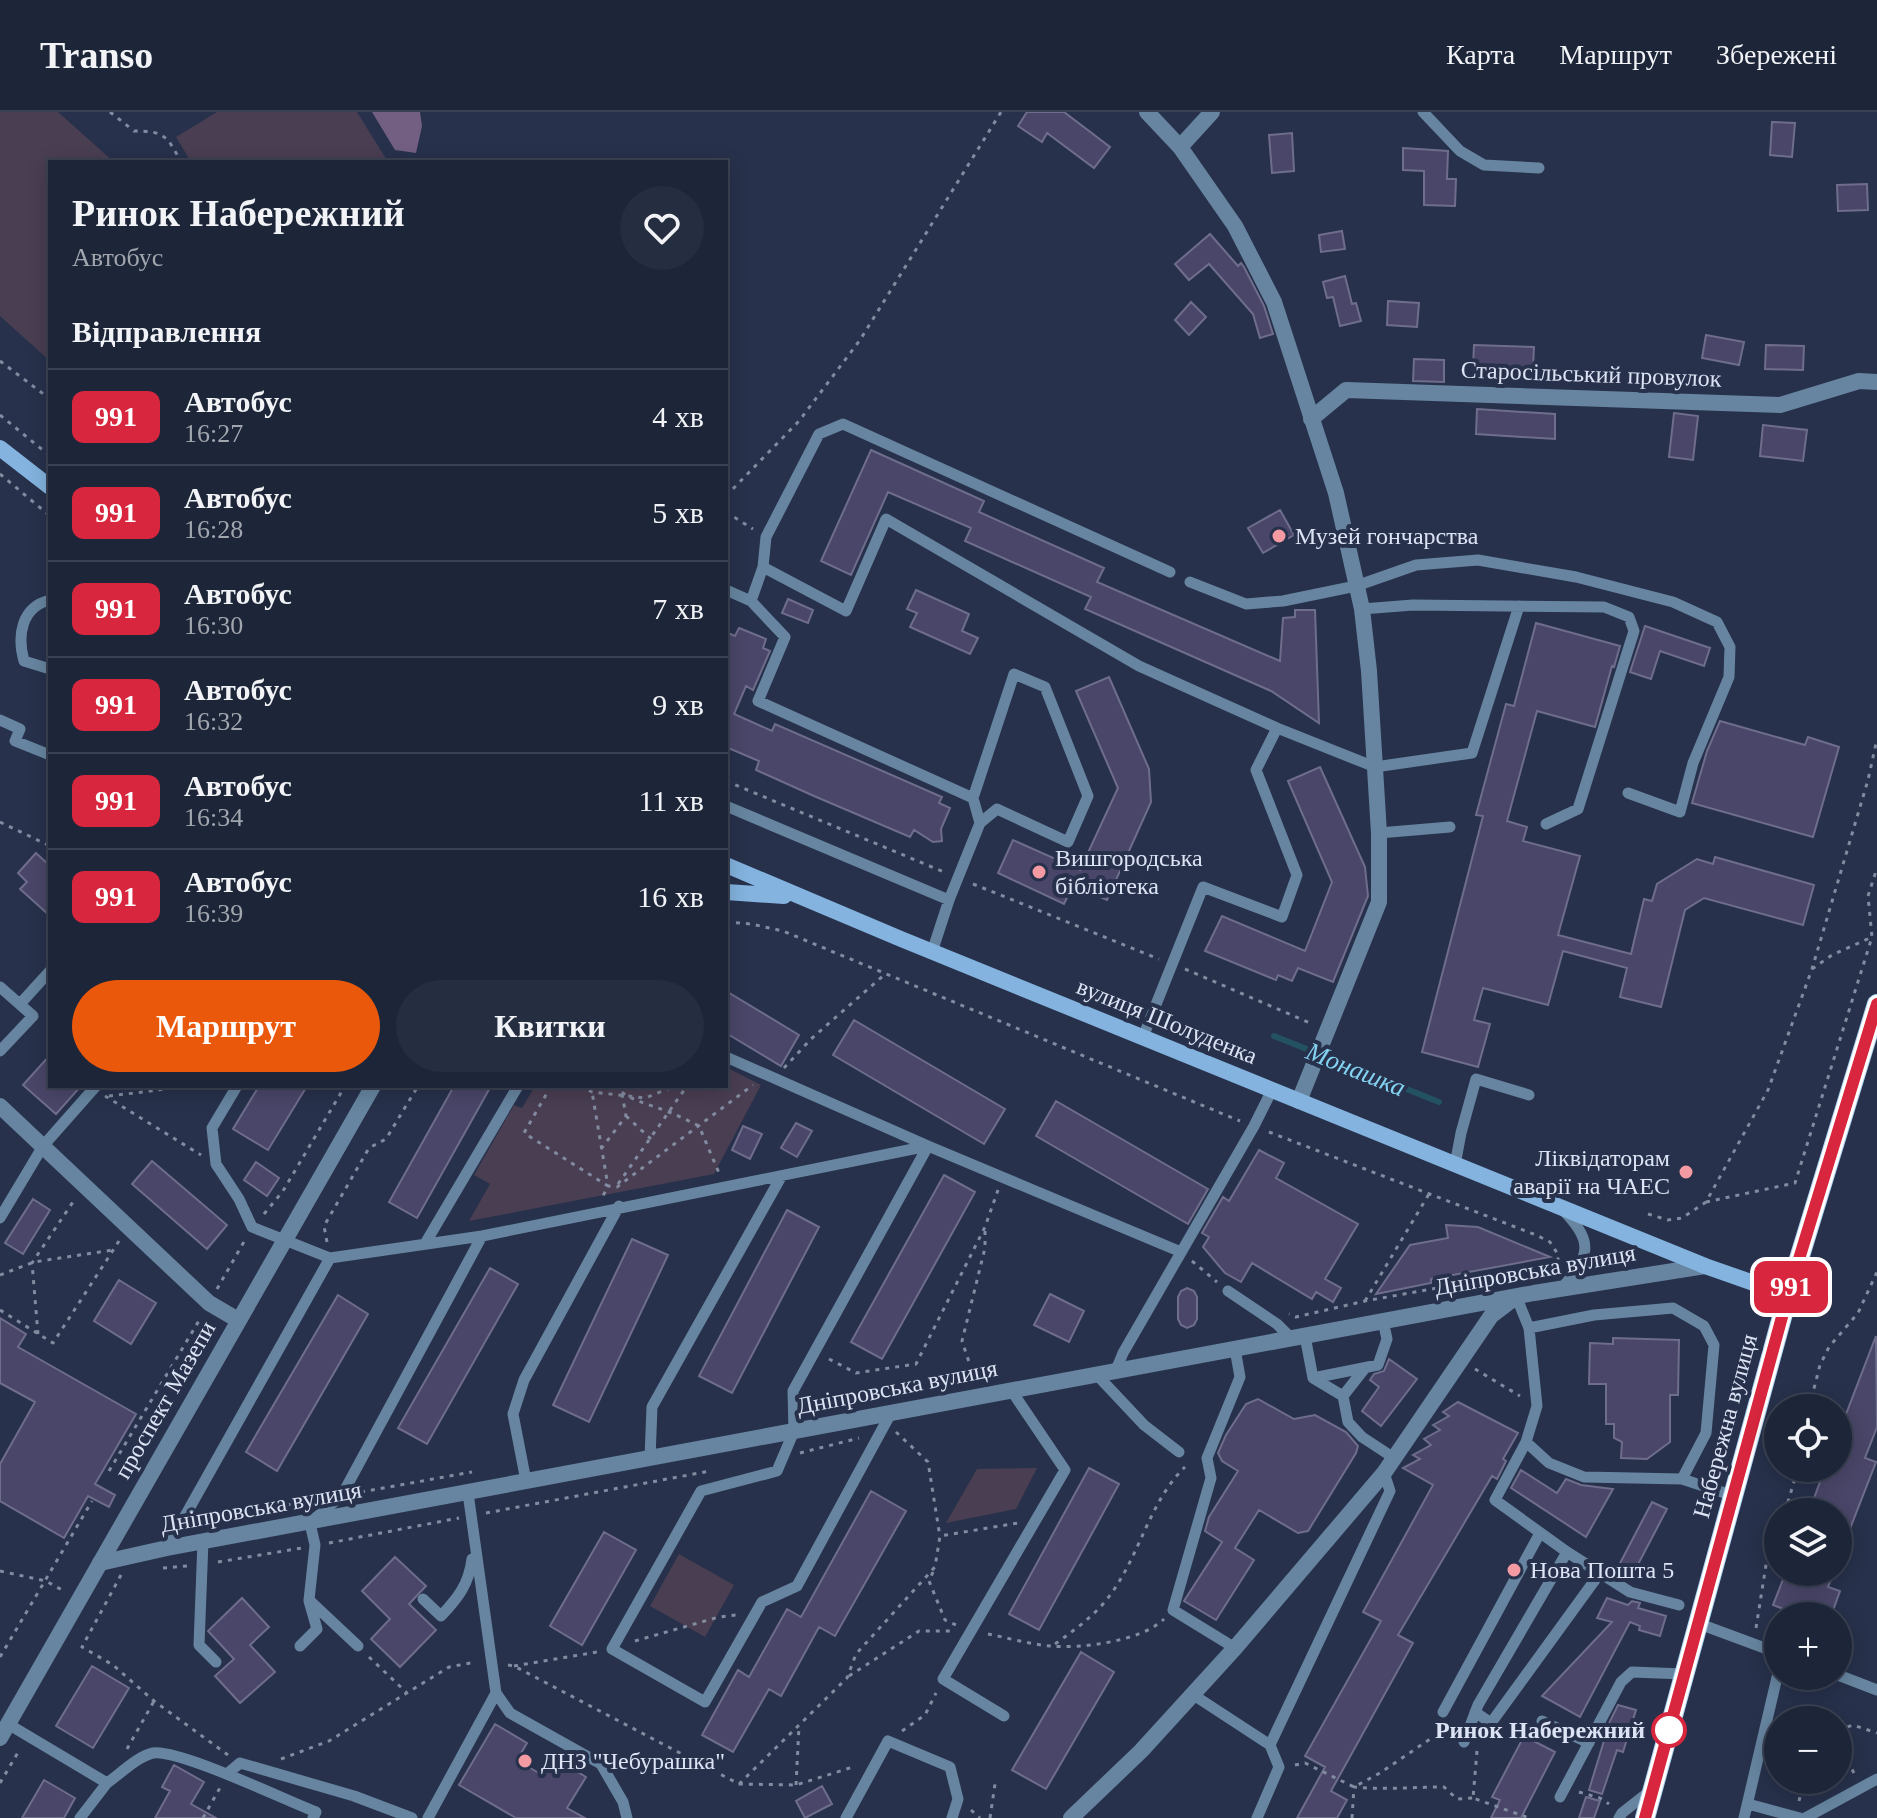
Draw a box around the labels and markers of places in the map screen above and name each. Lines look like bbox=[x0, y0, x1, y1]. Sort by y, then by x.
place label: Музей гончарства bbox=[1295, 523, 1479, 549]
marker: Музей гончарства bbox=[1270, 527, 1288, 545]
place label: Вишгородська бібліотека bbox=[1055, 845, 1203, 899]
marker: Вишгородська бібліотека bbox=[1030, 863, 1048, 881]
place label: Ліквідаторам аварії на ЧАЕС bbox=[1513, 1145, 1670, 1199]
marker: Ліквідаторам аварії на ЧАЕС bbox=[1677, 1163, 1695, 1181]
place label: Нова Пошта 5 bbox=[1530, 1557, 1674, 1583]
marker: Нова Пошта 5 bbox=[1505, 1561, 1523, 1579]
marker: Ринок Набережний bbox=[1652, 1713, 1686, 1747]
place label: Ринок Набережний bbox=[1435, 1717, 1645, 1743]
place label: ДНЗ "Чебурашка" bbox=[541, 1748, 725, 1774]
marker: ДНЗ "Чебурашка" bbox=[516, 1752, 534, 1770]

